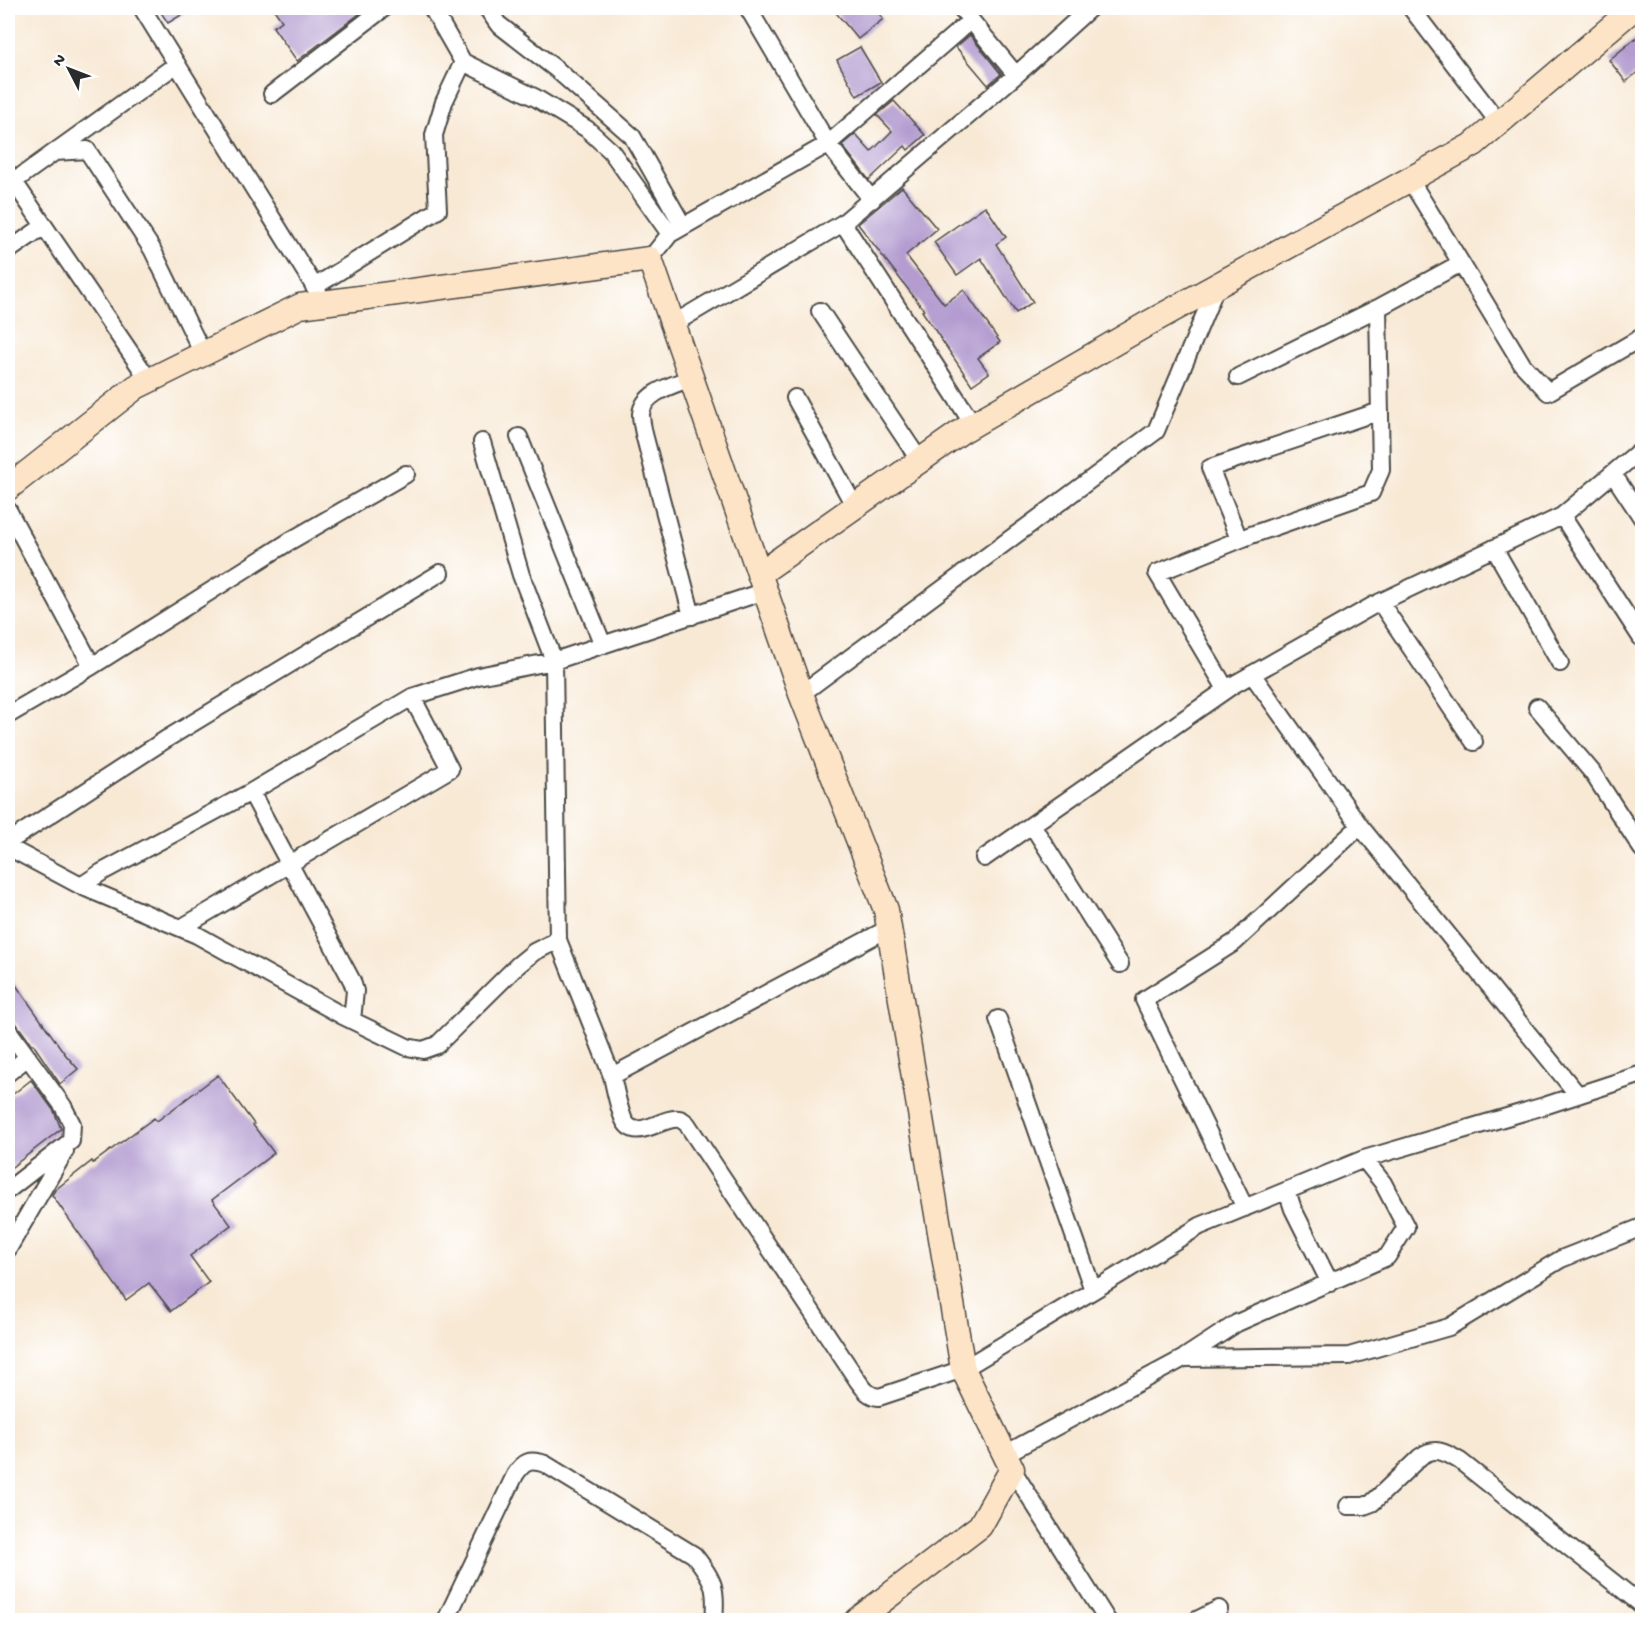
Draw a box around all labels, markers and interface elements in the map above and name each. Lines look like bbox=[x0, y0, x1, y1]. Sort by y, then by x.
north arrow bbox=[39, 39, 99, 99]
text: N bbox=[50, 51, 71, 72]

